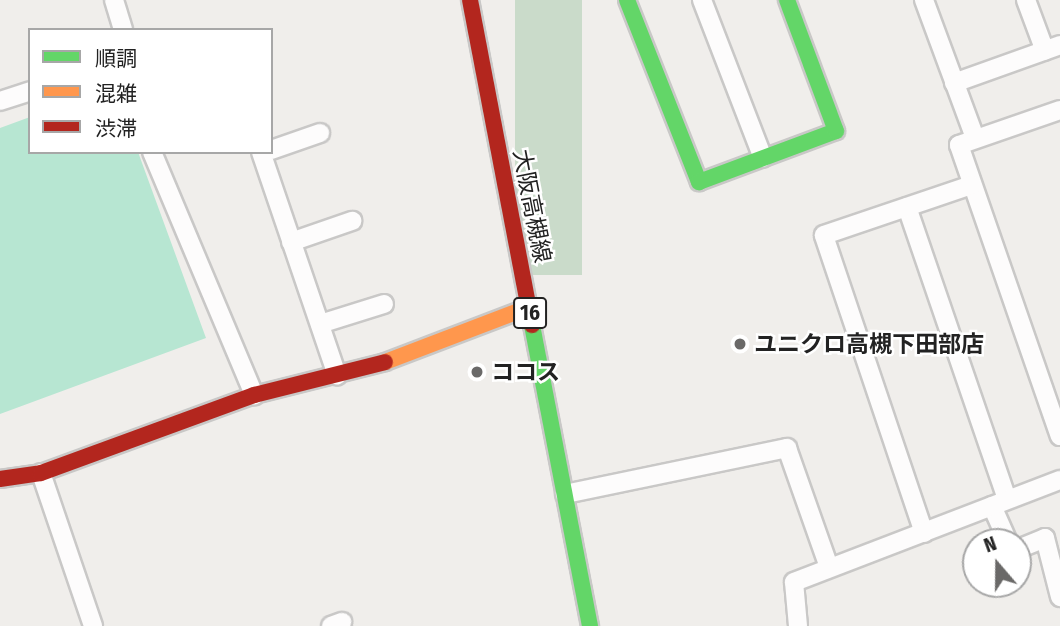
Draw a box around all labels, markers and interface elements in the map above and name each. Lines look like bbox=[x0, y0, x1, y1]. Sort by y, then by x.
legend bbox=[28, 28, 273, 154]
text: 順調 bbox=[95, 46, 137, 72]
text: 混雑 bbox=[95, 81, 137, 107]
text: 渋滞 bbox=[95, 116, 137, 142]
street label: 大阪高槻線 bbox=[507, 147, 557, 265]
road number: 16 bbox=[512, 296, 548, 330]
place label: ユニクロ高槻下田部店 bbox=[754, 330, 984, 358]
marker: ユニクロ高槻下田部店 bbox=[732, 336, 748, 352]
place label: ココス bbox=[491, 358, 560, 386]
marker: ココス bbox=[469, 364, 485, 380]
north arrow bbox=[962, 528, 1032, 598]
text: N bbox=[981, 532, 1000, 557]

